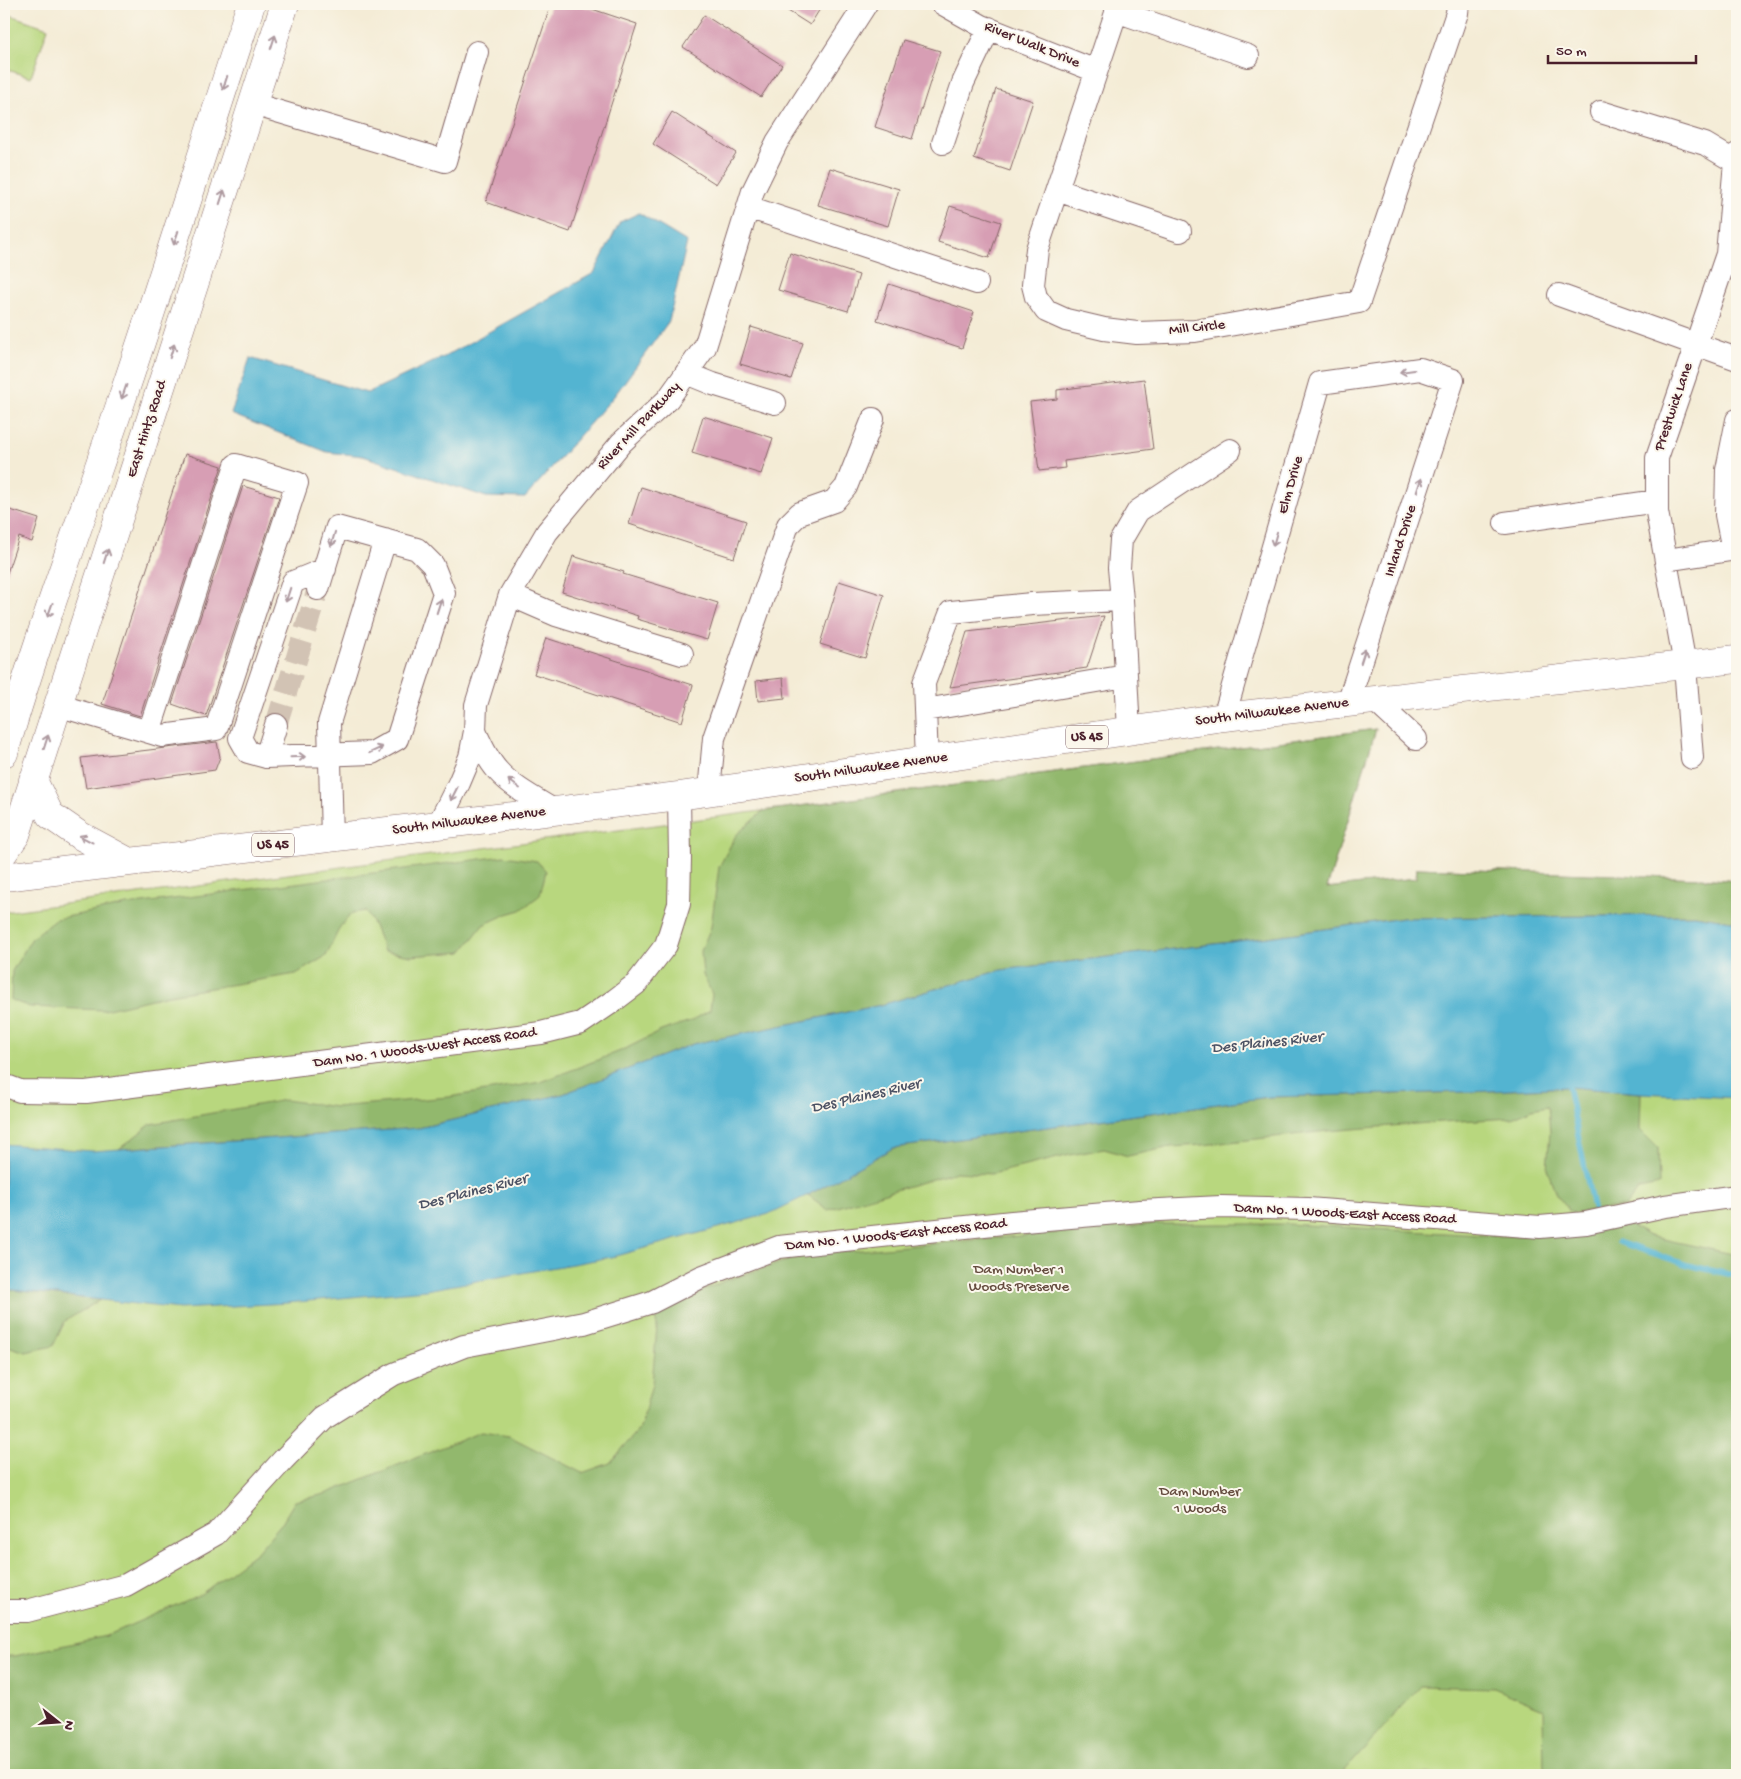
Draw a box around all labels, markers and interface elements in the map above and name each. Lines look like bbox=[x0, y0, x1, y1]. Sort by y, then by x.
street label: River Walk Drive bbox=[982, 18, 1083, 72]
scale bar bbox=[1548, 32, 1696, 64]
one-way arrow bbox=[268, 35, 278, 51]
text: 50 m bbox=[1556, 43, 1587, 61]
one-way arrow bbox=[219, 75, 229, 91]
one-way arrow bbox=[218, 189, 228, 205]
one-way arrow bbox=[170, 230, 180, 246]
street label: Mill Circle bbox=[1168, 316, 1226, 340]
one-way arrow bbox=[168, 344, 178, 360]
street label: Prestwick Lane bbox=[1650, 360, 1698, 454]
one-way arrow bbox=[1399, 366, 1415, 376]
street label: East Hintz Road bbox=[123, 377, 172, 480]
street label: River Mill Parkway bbox=[594, 378, 685, 474]
one-way arrow bbox=[119, 384, 128, 400]
street label: Elm Drive bbox=[1274, 454, 1308, 516]
one-way arrow bbox=[1415, 478, 1424, 494]
street label: Inland Drive bbox=[1381, 503, 1421, 579]
one-way arrow bbox=[328, 531, 338, 547]
one-way arrow bbox=[1269, 531, 1279, 547]
one-way arrow bbox=[101, 548, 111, 564]
one-way arrow bbox=[283, 587, 292, 602]
one-way arrow bbox=[435, 598, 445, 614]
one-way arrow bbox=[44, 602, 54, 618]
one-way arrow bbox=[1359, 649, 1368, 665]
street label: South Milwaukee Avenue bbox=[1194, 694, 1350, 730]
road number: US 45 bbox=[1066, 726, 1108, 749]
one-way arrow bbox=[42, 734, 51, 750]
one-way arrow bbox=[369, 744, 384, 754]
street label: South Milwaukee Avenue bbox=[793, 748, 949, 788]
one-way arrow bbox=[289, 752, 305, 761]
one-way arrow bbox=[508, 779, 521, 790]
one-way arrow bbox=[449, 786, 459, 801]
street label: South Milwaukee Avenue bbox=[391, 803, 547, 839]
one-way arrow bbox=[79, 834, 94, 844]
road number: US 45 bbox=[252, 834, 294, 856]
street label: Dam No. 1 Woods-West Access Road bbox=[311, 1023, 539, 1073]
water label: Des Plaines River bbox=[1211, 1028, 1327, 1059]
water label: Des Plaines River bbox=[810, 1074, 926, 1119]
water label: Des Plaines River bbox=[417, 1169, 533, 1216]
street label: Dam No. 1 Woods-East Access Road bbox=[1233, 1199, 1458, 1229]
street label: Dam No. 1 Woods-East Access Road bbox=[784, 1214, 1009, 1256]
park label: Dam Number 1 Woods Preserve bbox=[969, 1261, 1069, 1296]
park label: Dam Number 1 Woods bbox=[1159, 1483, 1242, 1518]
north arrow bbox=[32, 1696, 82, 1746]
text: N bbox=[59, 1718, 78, 1732]

